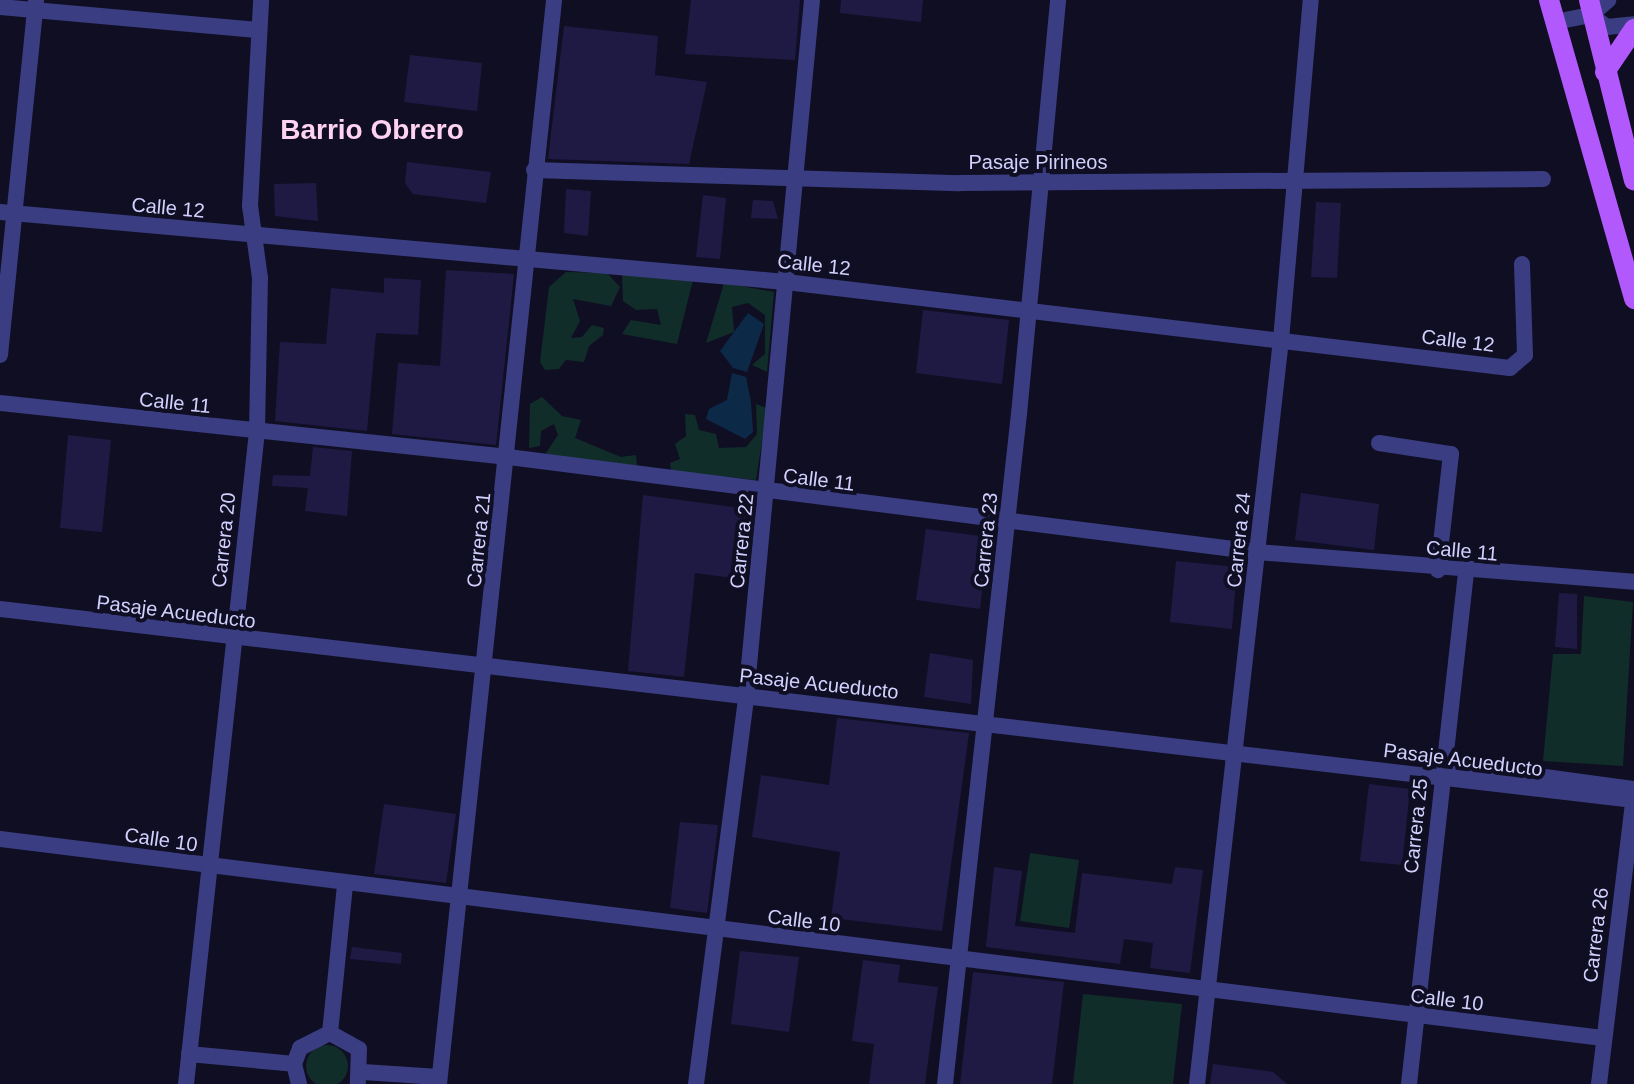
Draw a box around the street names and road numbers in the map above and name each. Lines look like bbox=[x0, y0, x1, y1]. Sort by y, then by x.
street label: Pasaje Pirineos bbox=[969, 150, 1107, 174]
street label: Calle 12 bbox=[130, 193, 206, 223]
street label: Calle 12 bbox=[776, 249, 852, 281]
street label: Calle 12 bbox=[1420, 325, 1496, 357]
street label: Calle 11 bbox=[138, 387, 212, 419]
street label: Calle 11 bbox=[782, 464, 856, 496]
street label: Carrera 20 bbox=[207, 491, 241, 589]
street label: Carrera 21 bbox=[462, 491, 496, 589]
street label: Carrera 23 bbox=[969, 491, 1003, 589]
street label: Carrera 24 bbox=[1222, 491, 1256, 589]
street label: Carrera 22 bbox=[725, 492, 759, 590]
street label: Calle 11 bbox=[1425, 536, 1499, 566]
street label: Pasaje Acueducto bbox=[95, 590, 257, 634]
street label: Pasaje Acueducto bbox=[738, 664, 900, 704]
street label: Pasaje Acueducto bbox=[1382, 738, 1544, 782]
street label: Carrera 25 bbox=[1399, 777, 1433, 875]
street label: Calle 10 bbox=[123, 823, 199, 857]
street label: Carrera 26 bbox=[1578, 886, 1614, 984]
street label: Calle 10 bbox=[766, 905, 842, 937]
street label: Calle 10 bbox=[1409, 984, 1485, 1016]

